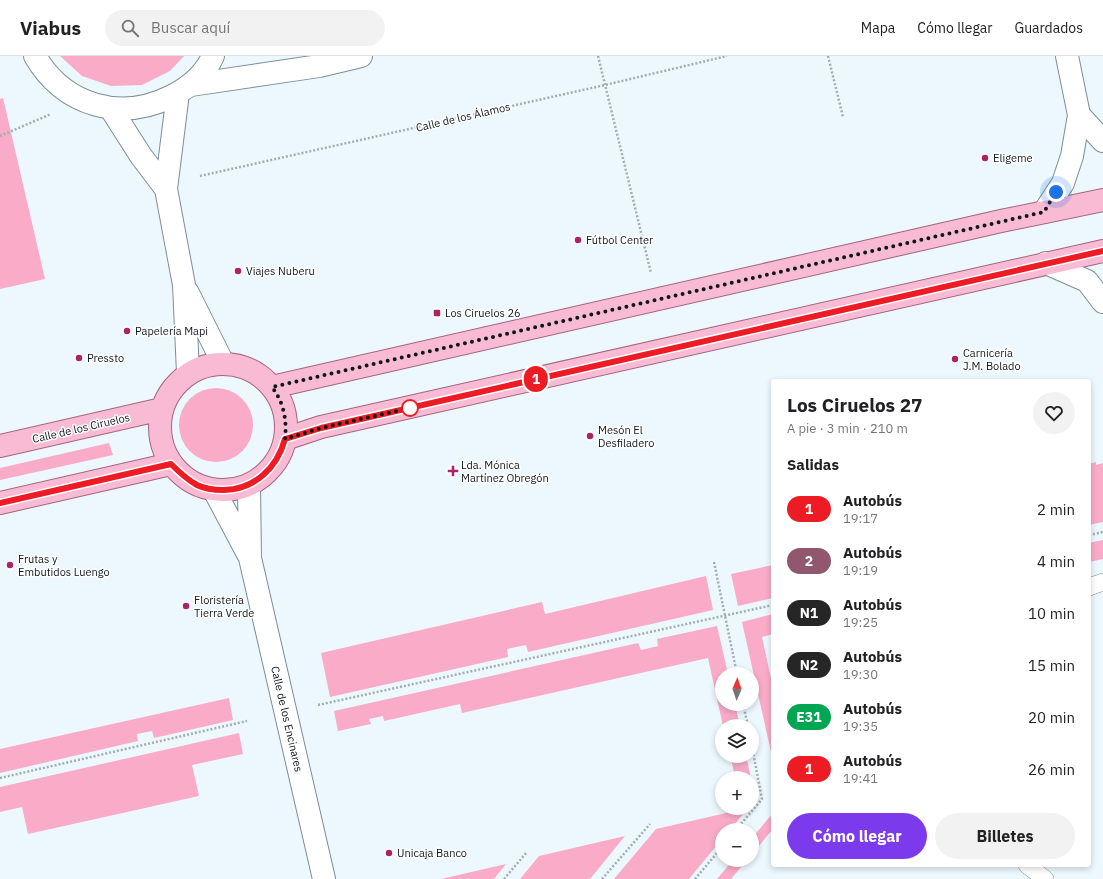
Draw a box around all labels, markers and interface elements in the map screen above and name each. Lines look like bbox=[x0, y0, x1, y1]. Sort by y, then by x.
search box bbox=[105, 10, 385, 46]
text: Viabus bbox=[20, 16, 81, 40]
icon: search bbox=[119, 17, 141, 39]
text: Buscar aquí bbox=[151, 18, 230, 37]
text: Mapa bbox=[861, 19, 895, 37]
text: Cómo llegar bbox=[917, 19, 992, 37]
text: Guardados bbox=[1014, 19, 1083, 37]
street label: Calle de los Álamos bbox=[414, 99, 512, 135]
place label: Eligeme bbox=[993, 151, 1033, 165]
marker: Eligeme bbox=[980, 153, 990, 163]
your location bbox=[1046, 182, 1066, 202]
place label: Fútbol Center bbox=[586, 233, 653, 247]
marker: Fútbol Center bbox=[573, 235, 583, 245]
place label: Viajes Nuberu bbox=[246, 264, 315, 278]
marker: Viajes Nuberu bbox=[233, 266, 243, 276]
place label: Los Ciruelos 26 bbox=[445, 306, 521, 320]
marker: Los Ciruelos 26 bbox=[432, 308, 442, 318]
place label: Papelería Mapi bbox=[135, 324, 208, 338]
marker: Papelería Mapi bbox=[122, 326, 132, 336]
place label: Carnicería J.M. Bolado bbox=[963, 346, 1021, 373]
place label: Pressto bbox=[87, 351, 124, 365]
marker: Pressto bbox=[74, 353, 84, 363]
marker: Carnicería J.M. Bolado bbox=[950, 354, 960, 364]
line badge: 1 bbox=[523, 366, 549, 392]
text: 1 bbox=[532, 370, 540, 388]
button: heart bbox=[1033, 392, 1075, 434]
text: Los Ciruelos 27 bbox=[787, 393, 922, 417]
unlabelled marker bbox=[401, 399, 419, 417]
street label: Calle de los Ciruelos bbox=[31, 410, 131, 446]
text: A pie · 3 min · 210 m bbox=[787, 420, 908, 437]
place label: Mesón El Desfiladero bbox=[598, 423, 654, 450]
marker: Mesón El Desfiladero bbox=[585, 431, 595, 441]
text: Salidas bbox=[787, 455, 839, 474]
place label: Lda. Mónica Martínez Obregón bbox=[461, 458, 549, 485]
marker: Lda. Mónica Martínez Obregón bbox=[448, 466, 458, 476]
text: Autobús bbox=[843, 491, 902, 510]
text: 1 bbox=[805, 500, 813, 518]
text: 2 min bbox=[1037, 500, 1075, 519]
text: 19:17 bbox=[843, 510, 878, 527]
text: Autobús bbox=[843, 543, 902, 562]
place label: Frutas y Embutidos Luengo bbox=[18, 552, 110, 579]
text: 2 bbox=[805, 552, 813, 570]
text: 4 min bbox=[1037, 552, 1075, 571]
marker: Frutas y Embutidos Luengo bbox=[5, 560, 15, 570]
text: 19:19 bbox=[843, 562, 878, 579]
place label: Floristería Tierra Verde bbox=[194, 593, 254, 620]
text: Autobús bbox=[843, 595, 902, 614]
marker: Floristería Tierra Verde bbox=[181, 601, 191, 611]
text: N1 bbox=[800, 604, 818, 622]
text: 10 min bbox=[1028, 604, 1075, 623]
text: 19:25 bbox=[843, 614, 878, 631]
text: Autobús bbox=[843, 647, 902, 666]
text: N2 bbox=[800, 656, 818, 674]
text: 15 min bbox=[1028, 656, 1075, 675]
street label: Calle de los Encinares bbox=[268, 665, 306, 773]
text: 19:30 bbox=[843, 666, 878, 683]
north arrow bbox=[715, 667, 759, 711]
map controls bbox=[715, 667, 759, 867]
text: Autobús bbox=[843, 699, 902, 718]
text: E31 bbox=[796, 708, 822, 726]
text: 20 min bbox=[1028, 708, 1075, 727]
text: 19:35 bbox=[843, 718, 878, 735]
button: layers bbox=[715, 719, 759, 763]
text: Autobús bbox=[843, 751, 902, 770]
text: 1 bbox=[805, 760, 813, 778]
text: 26 min bbox=[1028, 760, 1075, 779]
text: 19:41 bbox=[843, 770, 878, 787]
button: + bbox=[715, 771, 759, 815]
button: Cómo llegar bbox=[787, 813, 927, 859]
button: Billetes bbox=[935, 813, 1075, 859]
button: − bbox=[715, 823, 759, 867]
place label: Unicaja Banco bbox=[397, 846, 467, 860]
marker: Unicaja Banco bbox=[384, 848, 394, 858]

